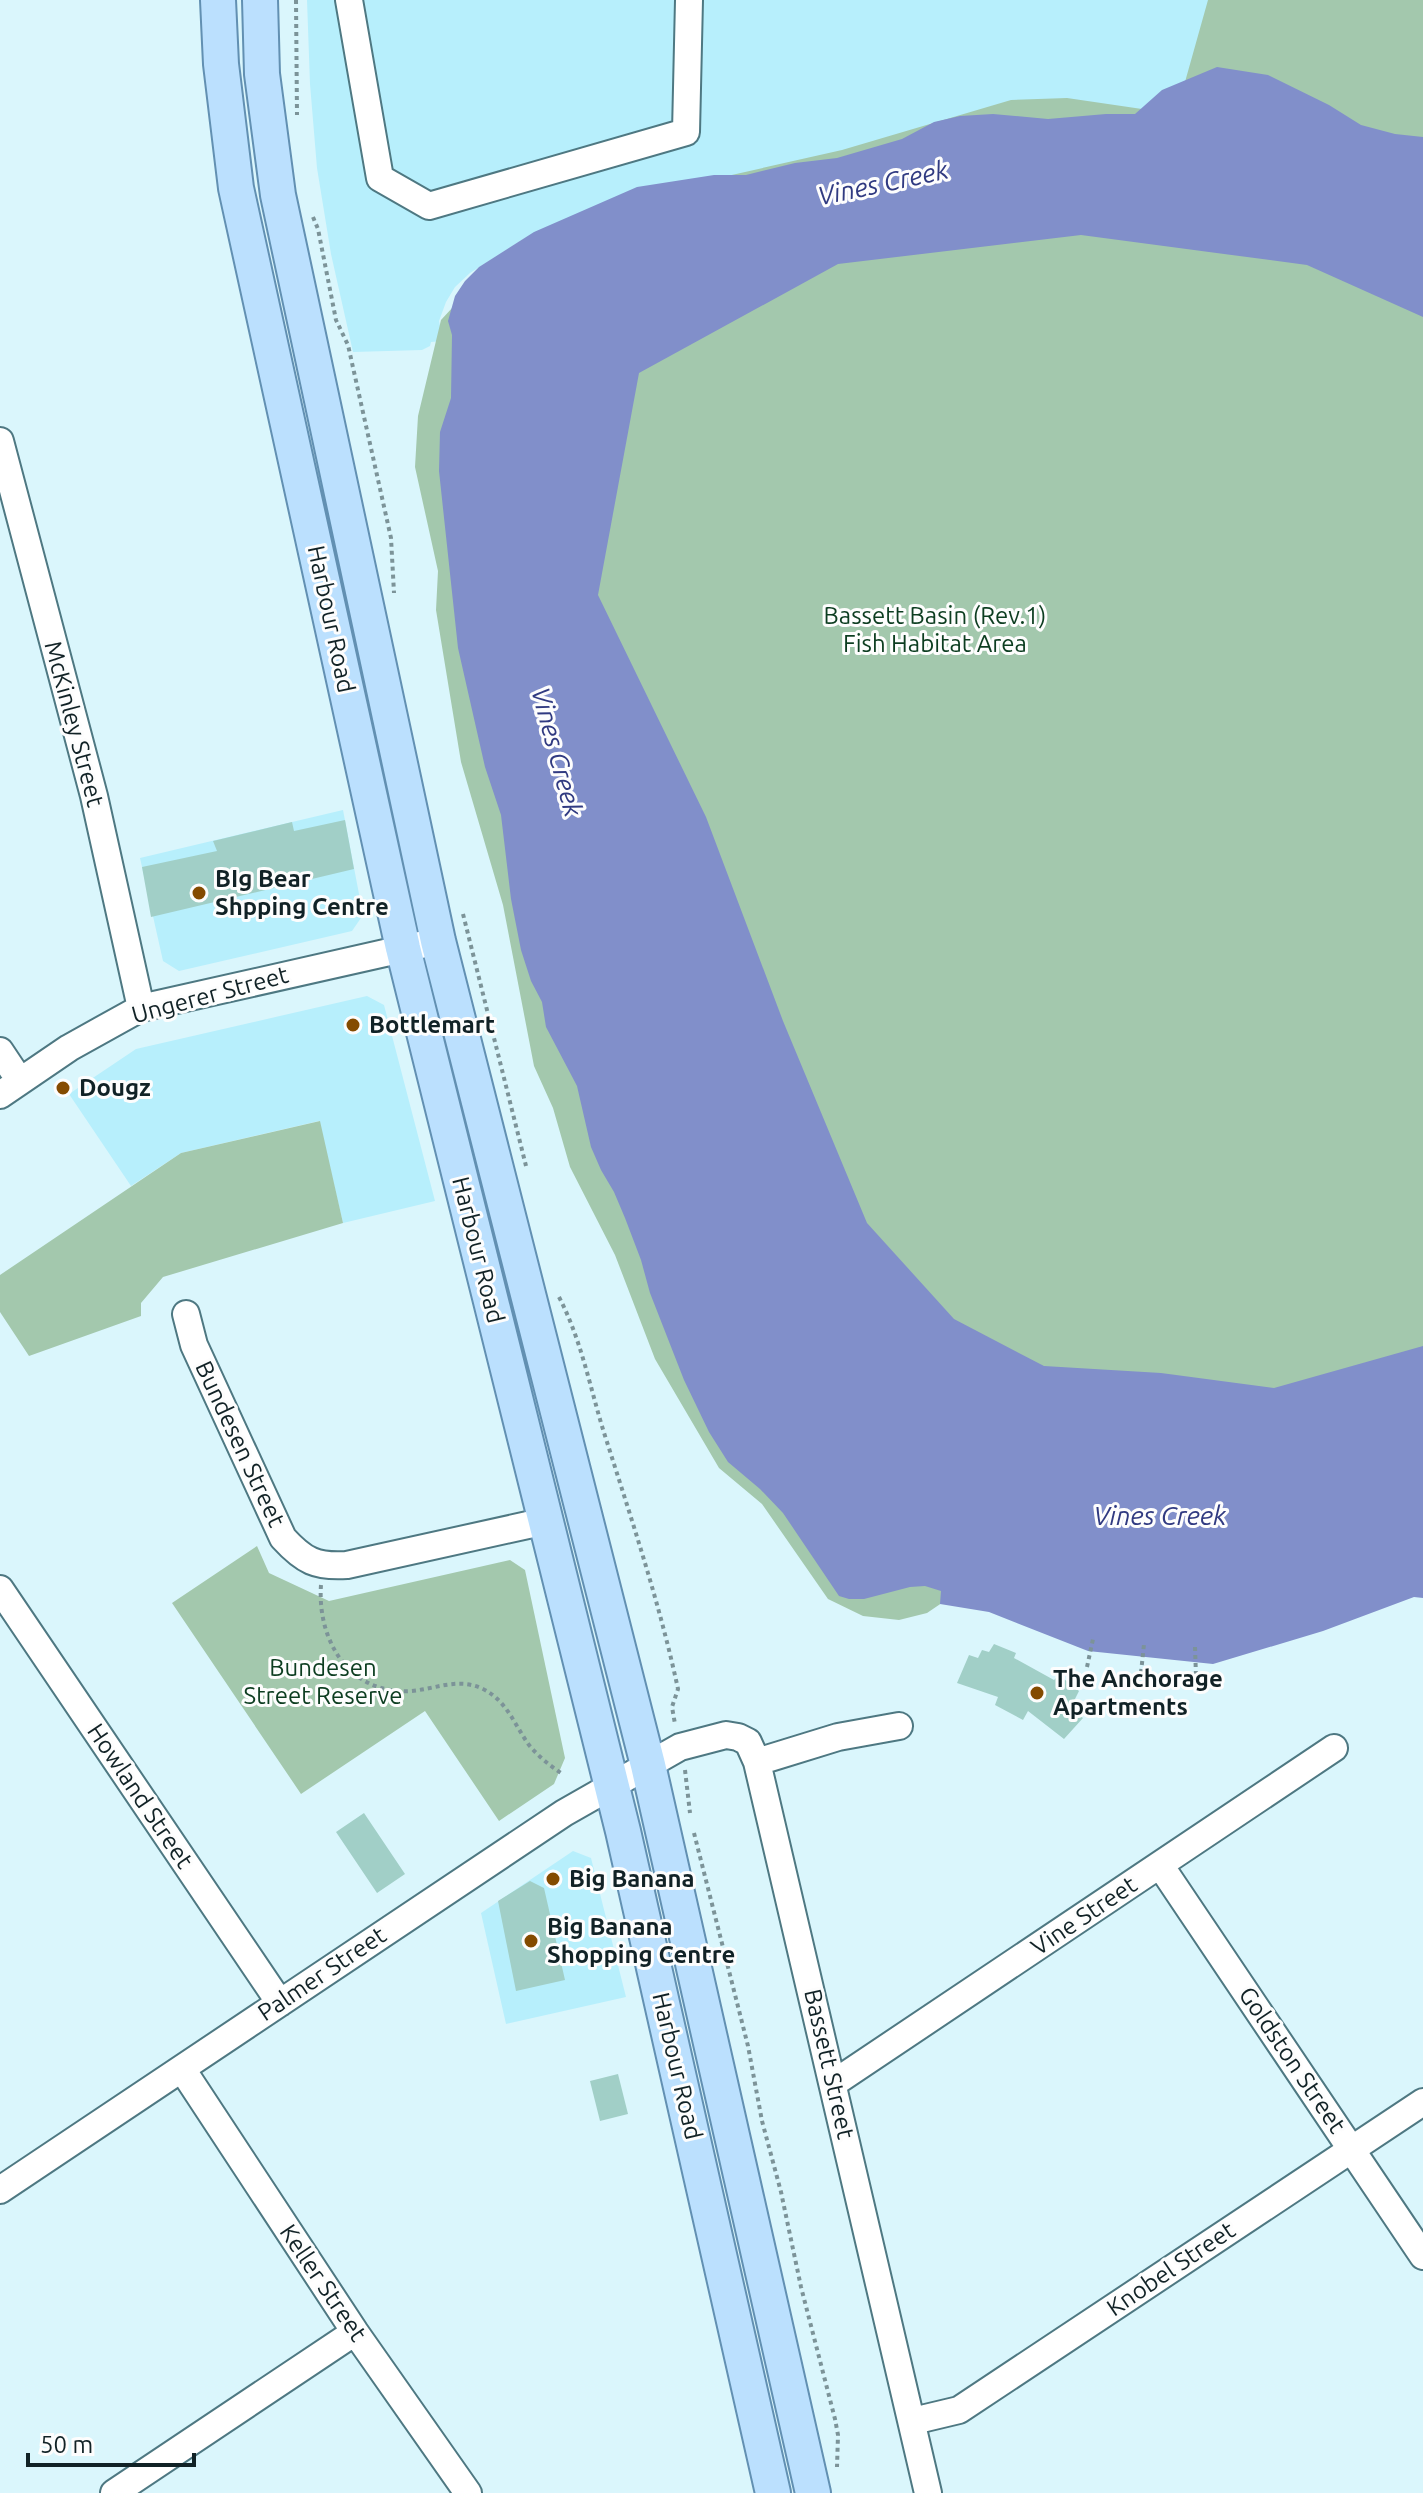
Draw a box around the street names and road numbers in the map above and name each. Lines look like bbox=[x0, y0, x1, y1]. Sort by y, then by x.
street label: Harbour Road bbox=[303, 543, 360, 695]
street label: McKinley Street bbox=[39, 638, 110, 810]
street label: Ungerer Street bbox=[129, 960, 292, 1028]
street label: Harbour Road bbox=[447, 1174, 510, 1326]
street label: Bundesen Street bbox=[190, 1357, 291, 1531]
street label: Howland Street bbox=[82, 1718, 199, 1873]
street label: Vine Street bbox=[1026, 1870, 1142, 1961]
street label: Palmer Street bbox=[253, 1921, 391, 2026]
street label: Goldston Street bbox=[1234, 1982, 1352, 2138]
street label: Bassett Street bbox=[799, 1986, 860, 2142]
street label: Harbour Road bbox=[647, 1990, 707, 2142]
street label: Knobel Street bbox=[1102, 2216, 1240, 2321]
street label: Keller Street bbox=[274, 2219, 373, 2347]

